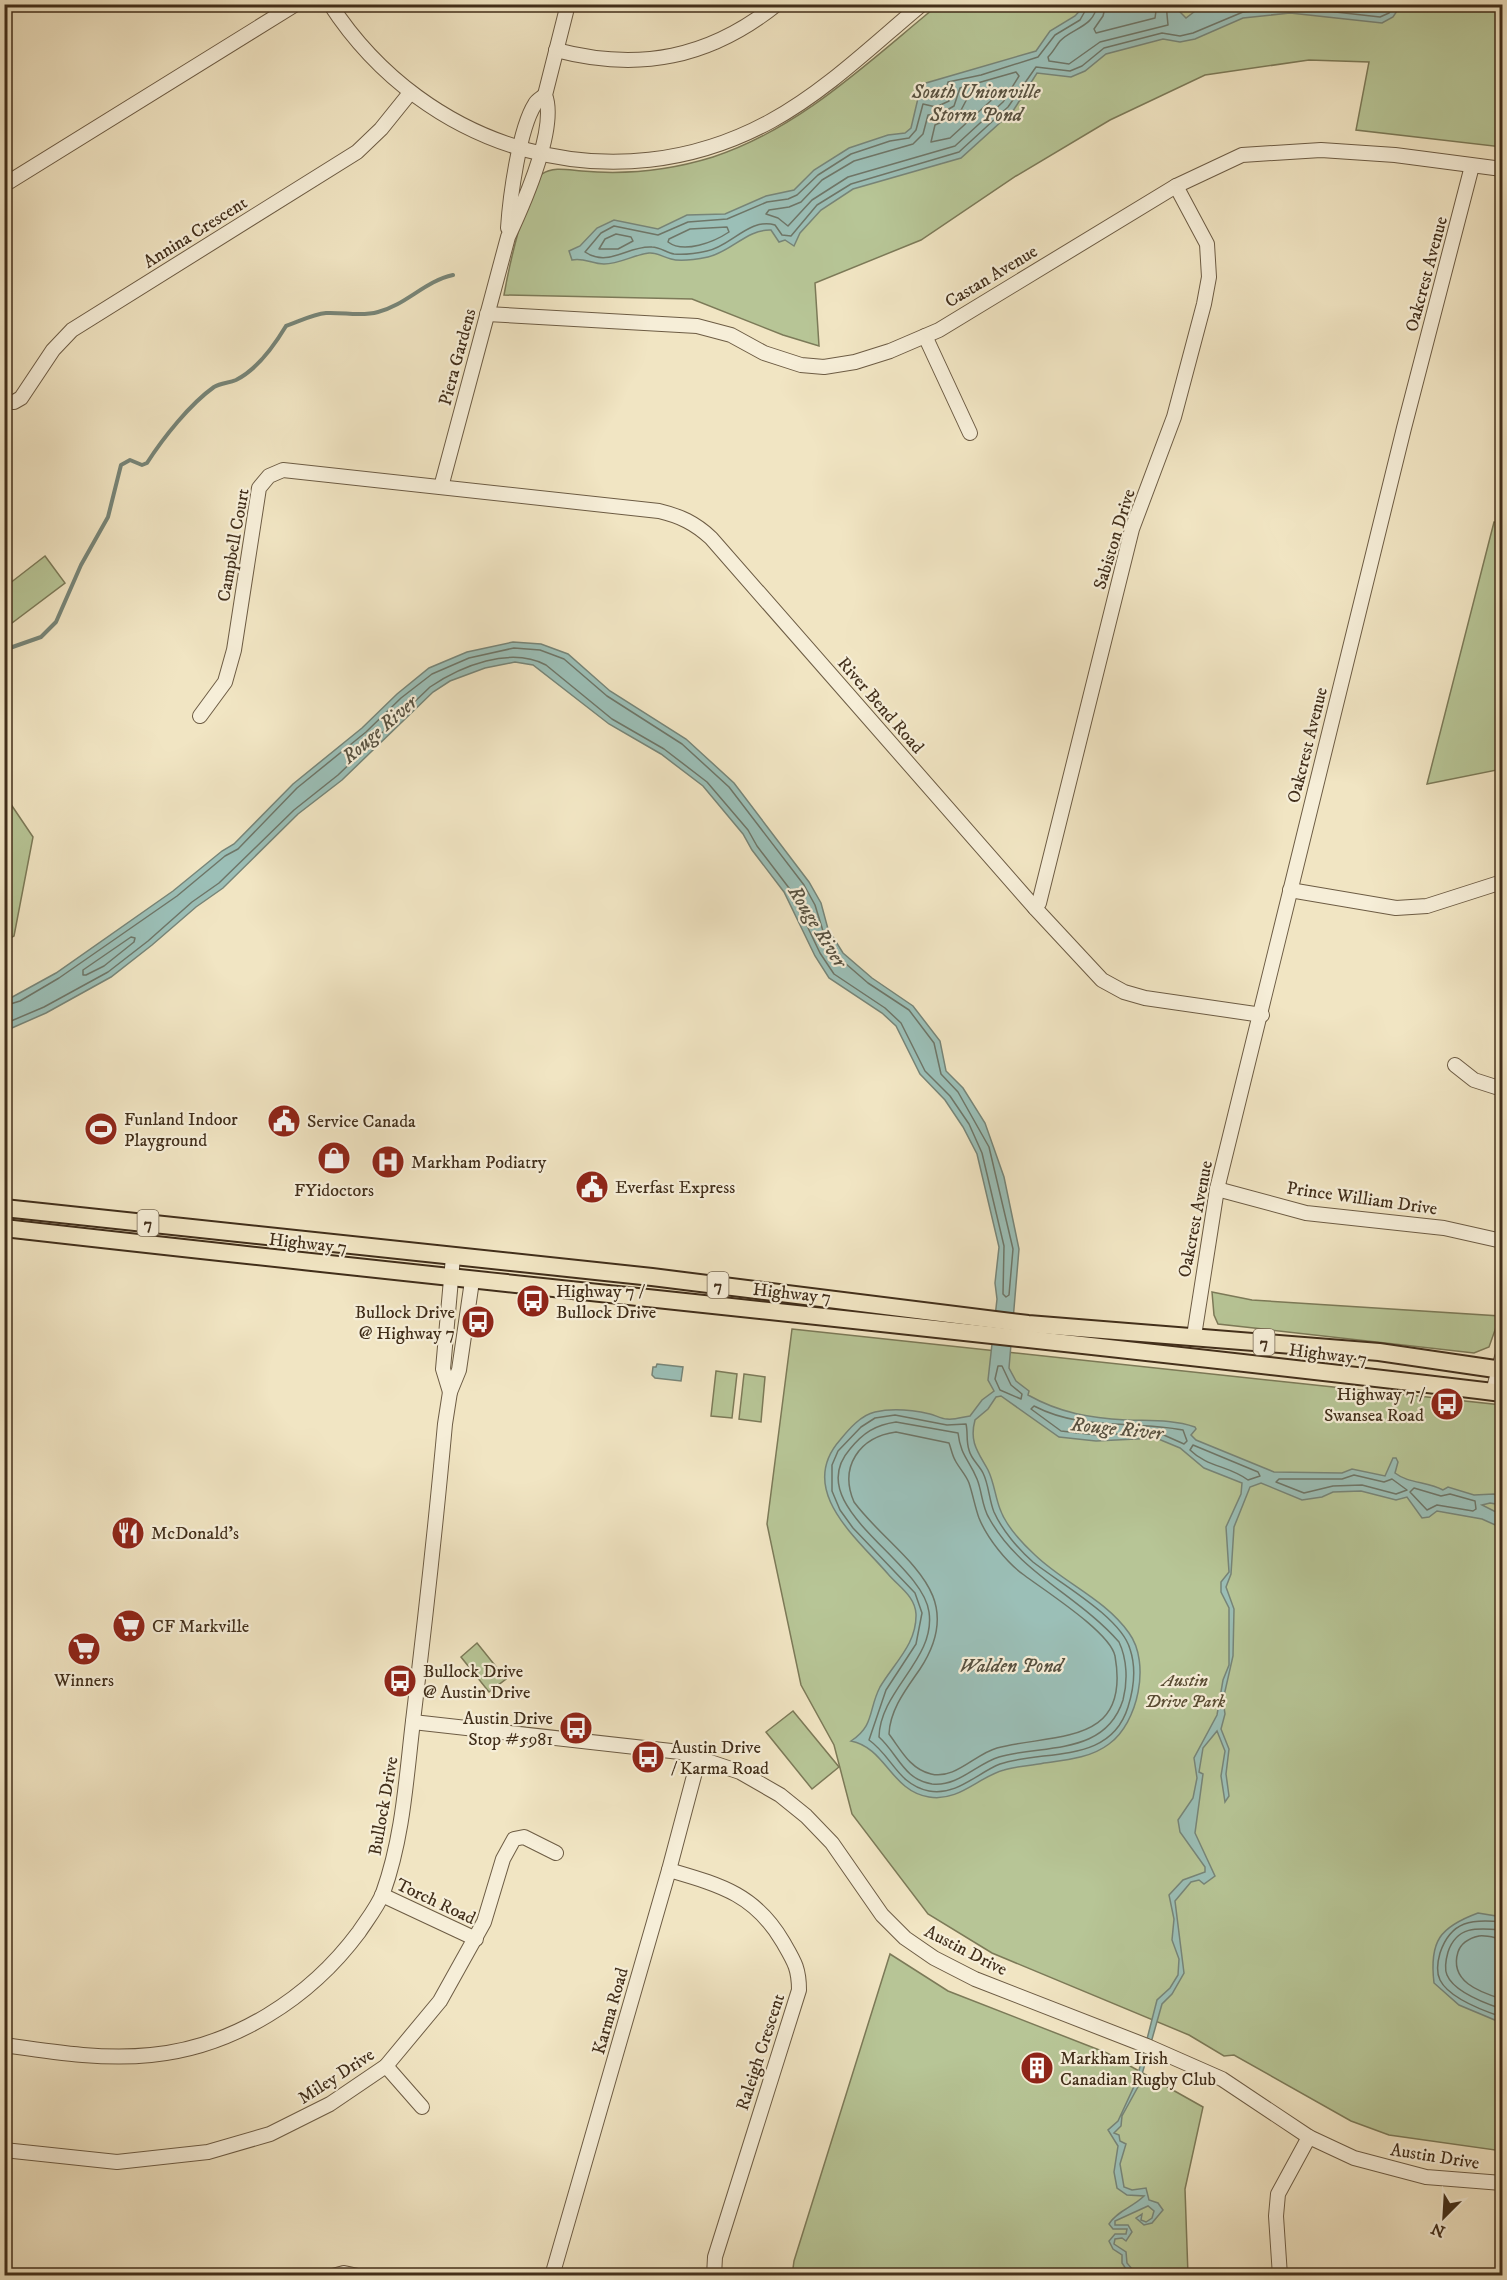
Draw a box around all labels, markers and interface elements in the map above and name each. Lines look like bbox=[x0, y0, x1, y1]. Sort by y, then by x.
water label: South Unionville Storm Pond bbox=[911, 80, 1042, 128]
street label: Annina Crescent bbox=[140, 192, 252, 273]
street label: Oakcrest Avenue bbox=[1401, 214, 1453, 334]
street label: Castan Avenue bbox=[941, 241, 1042, 313]
street label: Piera Gardens bbox=[434, 306, 481, 408]
street label: Sabiston Drive bbox=[1089, 486, 1141, 592]
street label: Campbell Court bbox=[213, 487, 255, 604]
street label: River Bend Road bbox=[832, 653, 928, 758]
street label: Oakcrest Avenue bbox=[1283, 685, 1333, 805]
water label: Rouge River bbox=[336, 689, 424, 770]
water label: Rouge River bbox=[781, 880, 853, 974]
public building icon: Service Canada bbox=[266, 1103, 302, 1139]
place label: Funland Indoor Playground bbox=[124, 1109, 238, 1152]
sports icon: Funland Indoor Playground bbox=[83, 1111, 119, 1147]
place label: Service Canada bbox=[307, 1111, 416, 1133]
shop icon: FYidoctors bbox=[316, 1140, 352, 1176]
hospital icon: Markham Podiatry bbox=[370, 1144, 406, 1180]
place label: Markham Podiatry bbox=[411, 1152, 547, 1174]
street label: Oakcrest Avenue bbox=[1174, 1159, 1218, 1279]
public building icon: Everfast Express bbox=[574, 1169, 610, 1205]
place label: Everfast Express bbox=[615, 1177, 735, 1199]
street label: Prince William Drive bbox=[1285, 1178, 1439, 1220]
place label: FYidoctors bbox=[294, 1180, 374, 1202]
road number: 7 bbox=[138, 1210, 158, 1236]
street label: Highway 7 bbox=[268, 1229, 348, 1259]
road number: 7 bbox=[708, 1272, 728, 1298]
street label: Highway 7 bbox=[752, 1279, 832, 1309]
place label: Highway 7 / Bullock Drive bbox=[556, 1281, 656, 1324]
bus stop icon: Highway 7 / Bullock Drive bbox=[515, 1283, 551, 1319]
place label: Bullock Drive @ Highway 7 bbox=[355, 1302, 455, 1345]
bus stop icon: Bullock Drive @ Highway 7 bbox=[460, 1304, 496, 1340]
road number: 7 bbox=[1254, 1329, 1274, 1355]
street label: Highway 7 bbox=[1287, 1339, 1368, 1371]
place label: Highway 7 / Swansea Road bbox=[1324, 1384, 1426, 1427]
bus stop icon: Highway 7 / Swansea Road bbox=[1429, 1386, 1465, 1422]
water label: Rouge River bbox=[1069, 1412, 1166, 1447]
restaurant icon: McDonald's bbox=[110, 1515, 146, 1551]
place label: McDonald's bbox=[151, 1523, 239, 1545]
supermarket icon: CF Markville bbox=[111, 1608, 147, 1644]
place label: CF Markville bbox=[152, 1616, 249, 1638]
supermarket icon: Winners bbox=[66, 1631, 102, 1667]
water label: Walden Pond bbox=[959, 1654, 1066, 1679]
place label: Bullock Drive @ Austin Drive bbox=[423, 1661, 530, 1704]
bus stop icon: Bullock Drive @ Austin Drive bbox=[382, 1663, 418, 1699]
place label: Winners bbox=[53, 1670, 114, 1692]
park label: Austin Drive Park bbox=[1145, 1670, 1226, 1713]
place label: Austin Drive Stop #5981 bbox=[463, 1708, 553, 1751]
bus stop icon: Austin Drive Stop #5981 bbox=[558, 1710, 594, 1746]
place label: Austin Drive / Karma Road bbox=[671, 1737, 769, 1780]
bus stop icon: Austin Drive / Karma Road bbox=[630, 1739, 666, 1775]
street label: Bullock Drive bbox=[364, 1755, 404, 1857]
street label: Torch Road bbox=[392, 1874, 479, 1930]
street label: Austin Drive bbox=[920, 1921, 1011, 1981]
street label: Karma Road bbox=[588, 1965, 634, 2057]
street label: Raleigh Crescent bbox=[732, 1991, 790, 2113]
street label: Miley Drive bbox=[294, 2044, 379, 2110]
place label: Markham Irish Canadian Rugby Club bbox=[1060, 2048, 1216, 2091]
building icon: Markham Irish Canadian Rugby Club bbox=[1019, 2050, 1055, 2086]
street label: Austin Drive bbox=[1389, 2139, 1481, 2175]
north arrow bbox=[1414, 2187, 1474, 2247]
text: N bbox=[1428, 2218, 1448, 2242]

